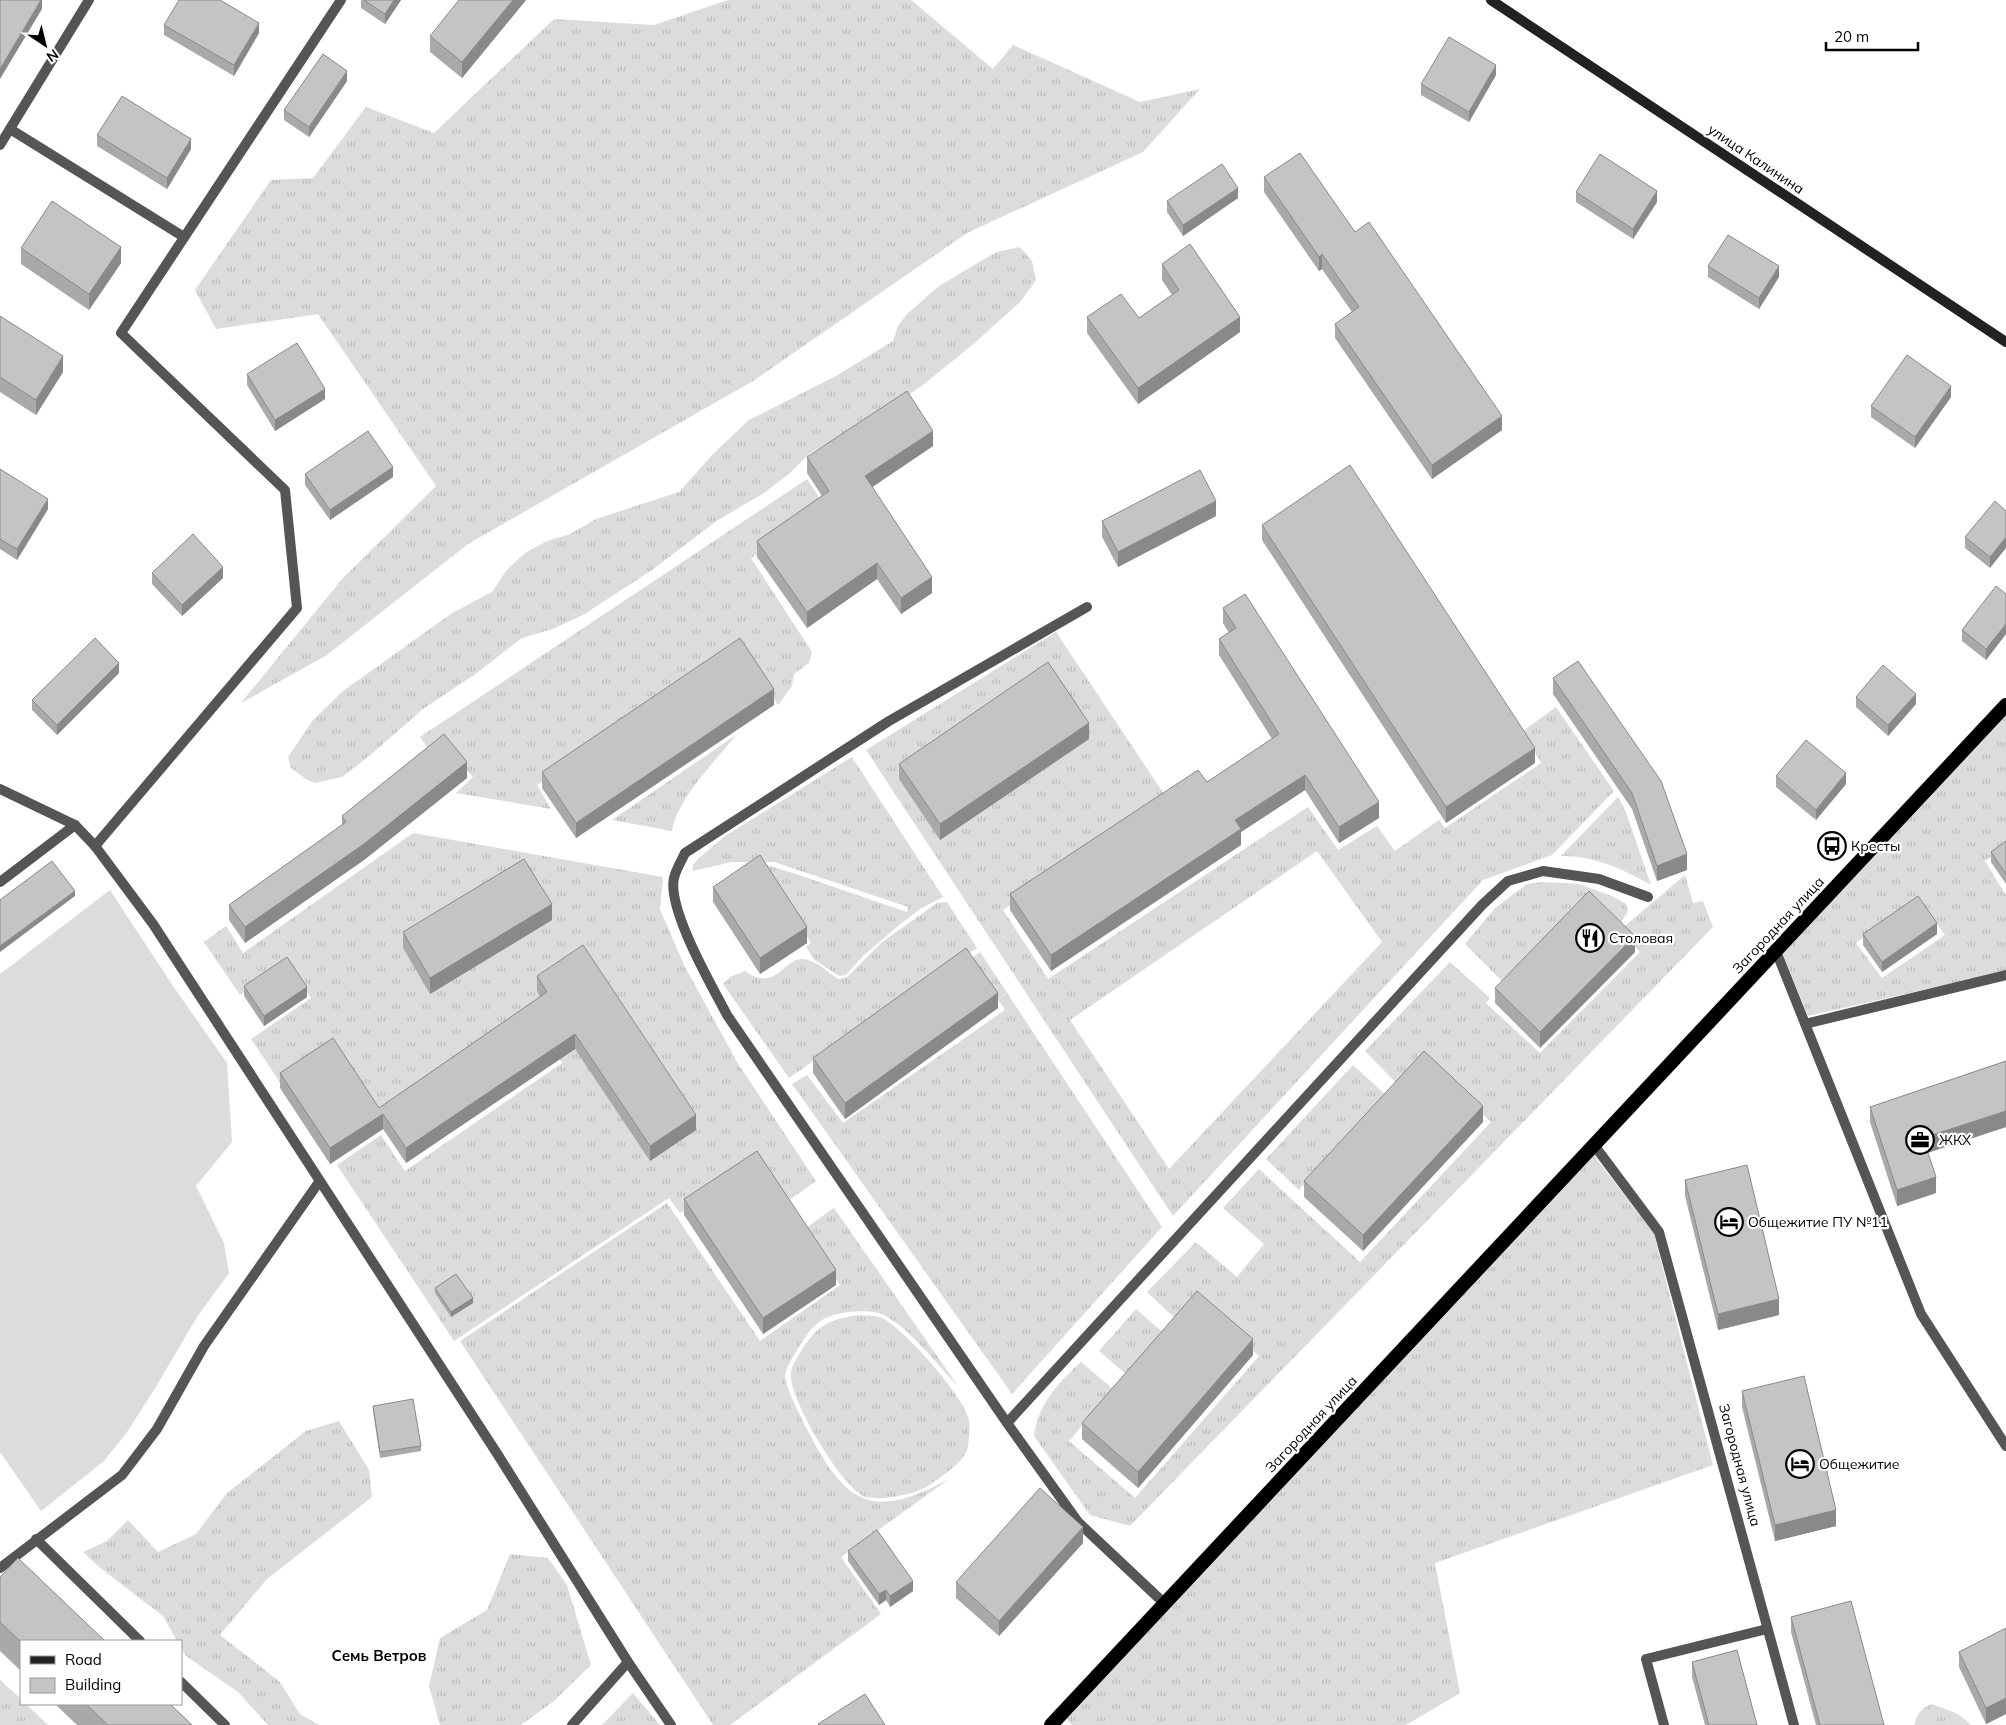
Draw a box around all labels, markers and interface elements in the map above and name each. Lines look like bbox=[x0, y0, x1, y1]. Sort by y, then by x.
north arrow bbox=[20, 20, 70, 70]
scale bar bbox=[1826, 20, 1918, 52]
text: 20 m bbox=[1834, 27, 1869, 46]
text: N bbox=[43, 45, 62, 66]
street label: улица Калинина bbox=[1704, 120, 1808, 198]
bus stop icon: Кресты bbox=[1817, 831, 1847, 861]
place label: Кресты bbox=[1851, 837, 1900, 855]
street label: Загородная улица bbox=[1728, 873, 1828, 977]
restaurant icon: Столовая bbox=[1575, 923, 1605, 953]
place label: Столовая bbox=[1609, 929, 1673, 947]
office icon: ЖКХ bbox=[1905, 1125, 1935, 1155]
place label: ЖКХ bbox=[1939, 1131, 1971, 1149]
hotel icon: Общежитие ПУ №11 bbox=[1714, 1207, 1744, 1237]
place label: Общежитие ПУ №11 bbox=[1748, 1213, 1888, 1231]
street label: Загородная улица bbox=[1261, 1372, 1361, 1476]
street label: Загородная улица bbox=[1715, 1402, 1765, 1528]
hotel icon: Общежитие bbox=[1785, 1449, 1815, 1479]
place label: Общежитие bbox=[1819, 1455, 1900, 1473]
legend bbox=[20, 1640, 182, 1705]
district label: Семь Ветров bbox=[332, 1646, 427, 1665]
text: Road bbox=[65, 1650, 102, 1669]
text: Building bbox=[65, 1675, 121, 1694]

